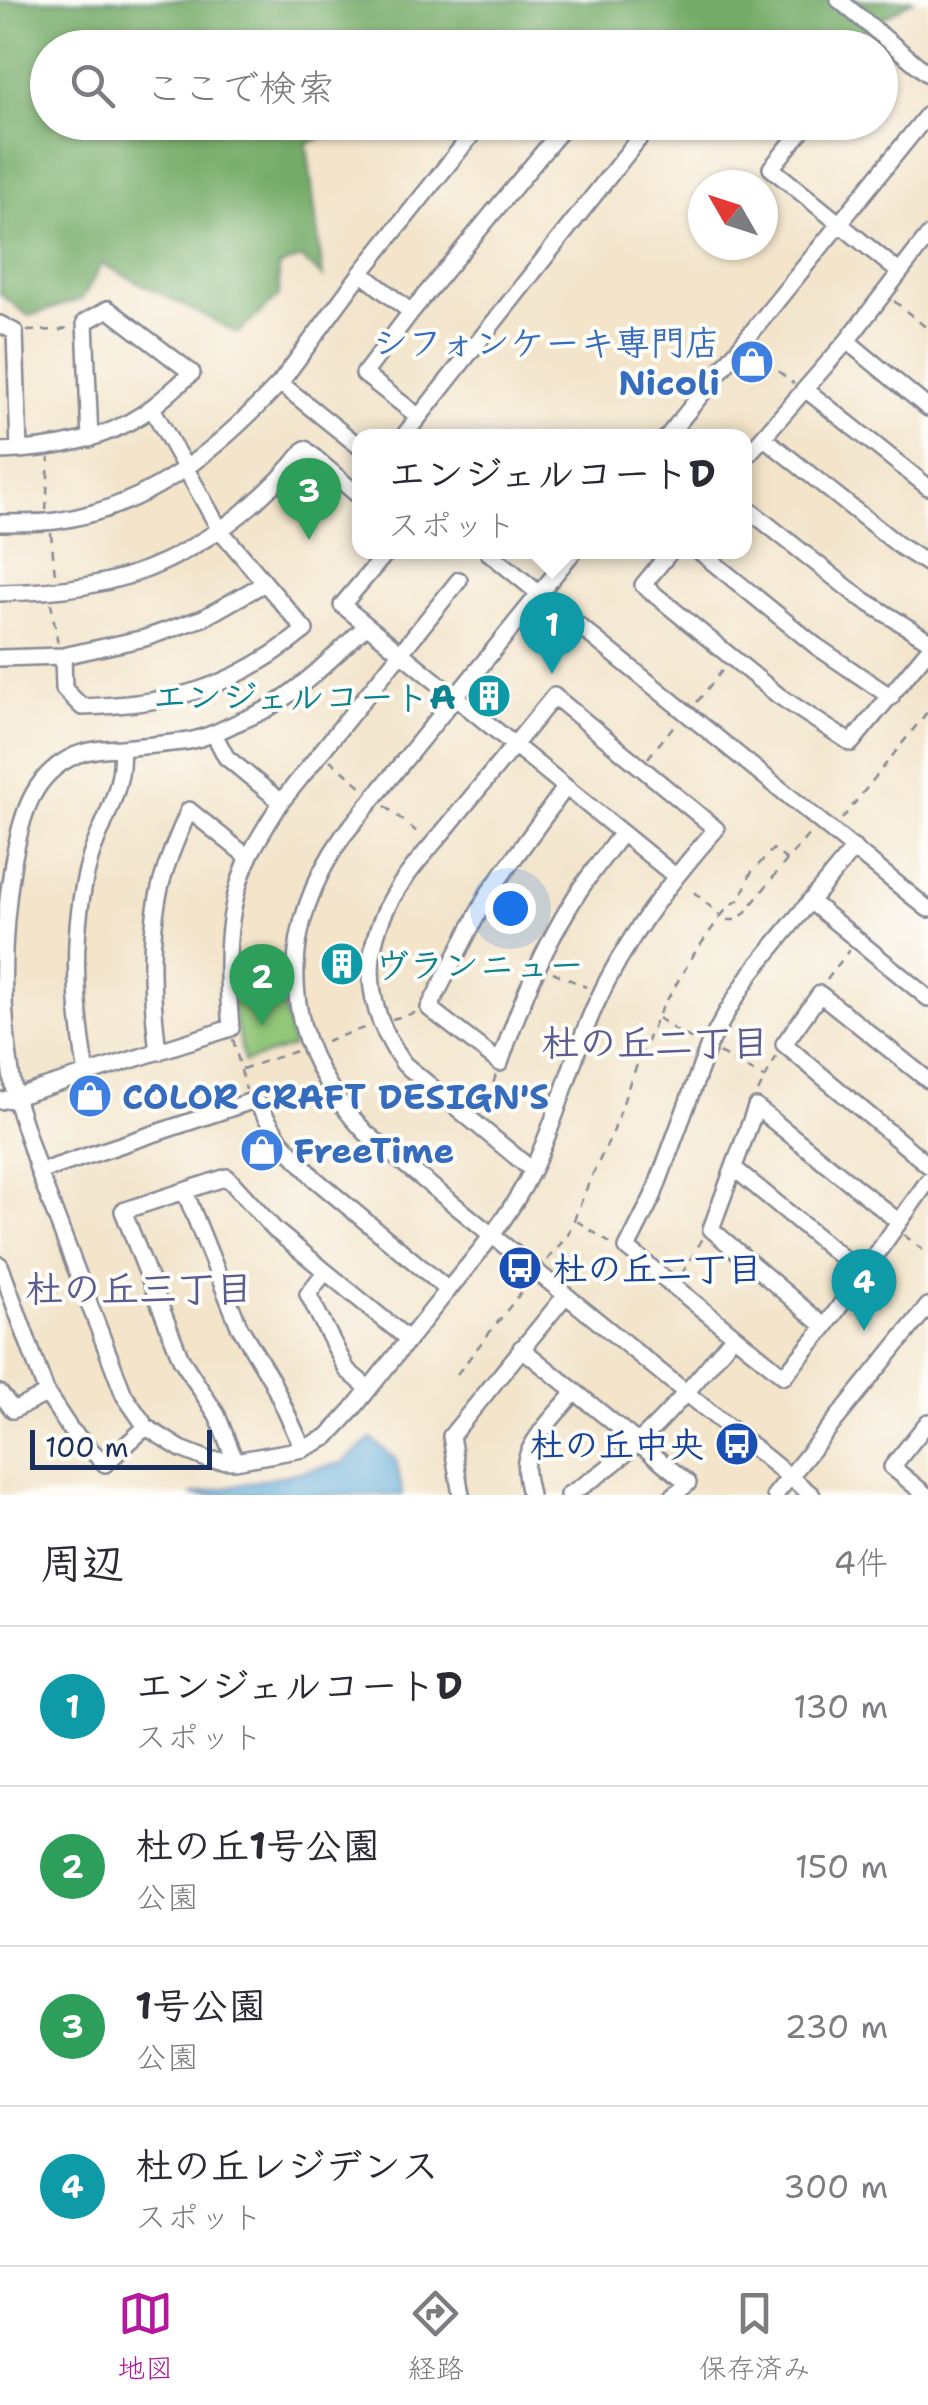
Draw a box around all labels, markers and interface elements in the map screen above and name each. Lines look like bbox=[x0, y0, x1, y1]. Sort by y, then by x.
search box bbox=[30, 30, 898, 140]
icon: search bbox=[65, 58, 120, 113]
text: ここで検索 bbox=[145, 62, 335, 113]
north arrow bbox=[688, 170, 778, 260]
place label: シフォンケーキ専門店 Nicoli bbox=[373, 319, 720, 406]
shop icon: シフォンケーキ専門店 Nicoli bbox=[729, 339, 775, 385]
popup bbox=[352, 429, 752, 559]
text: エンジェルコートD bbox=[388, 448, 716, 499]
pin: 3 bbox=[276, 458, 342, 540]
text: スポット bbox=[388, 503, 516, 546]
pin: 1 bbox=[520, 592, 584, 674]
place label: エンジェルコートA bbox=[152, 673, 456, 720]
building icon: エンジェルコートA bbox=[466, 673, 512, 719]
your location bbox=[485, 883, 536, 934]
building icon: ヴランニュー bbox=[319, 941, 365, 987]
place label: ヴランニュー bbox=[374, 941, 584, 988]
pin: 2 bbox=[230, 944, 294, 1026]
district label: 杜の丘二丁目 bbox=[541, 1017, 769, 1068]
shop icon: COLOR CRAFT DESIGN'S bbox=[67, 1073, 113, 1119]
place label: COLOR CRAFT DESIGN'S bbox=[122, 1073, 549, 1120]
shop icon: FreeTime bbox=[239, 1127, 285, 1173]
place label: FreeTime bbox=[294, 1127, 455, 1174]
bus stop icon: 杜の丘二丁目 bbox=[497, 1245, 543, 1291]
place label: 杜の丘二丁目 bbox=[552, 1245, 762, 1292]
pin: 4 bbox=[832, 1248, 896, 1331]
district label: 杜の丘三丁目 bbox=[25, 1263, 253, 1314]
place label: 杜の丘中央 bbox=[529, 1421, 704, 1468]
bus stop icon: 杜の丘中央 bbox=[714, 1421, 760, 1467]
scale bar bbox=[30, 1425, 212, 1470]
text: 100 m bbox=[45, 1428, 129, 1466]
text: 周辺 bbox=[40, 1535, 124, 1591]
text: 4件 bbox=[834, 1541, 888, 1584]
text: エンジェルコートD bbox=[135, 1660, 463, 1711]
text: 1 bbox=[65, 1685, 80, 1728]
text: 130 m bbox=[793, 1685, 888, 1728]
text: スポット bbox=[135, 1715, 263, 1758]
text: 杜の丘1号公園 bbox=[135, 1820, 380, 1871]
text: 2 bbox=[61, 1845, 84, 1888]
text: 150 m bbox=[795, 1845, 888, 1888]
text: 公園 bbox=[135, 1875, 199, 1918]
text: 1号公園 bbox=[135, 1980, 266, 2031]
text: 3 bbox=[61, 2005, 84, 2048]
text: 230 m bbox=[785, 2005, 888, 2048]
text: 公園 bbox=[135, 2035, 199, 2078]
text: 杜の丘レジデンス bbox=[135, 2140, 439, 2191]
text: 4 bbox=[61, 2165, 84, 2208]
text: 300 m bbox=[783, 2165, 888, 2208]
text: スポット bbox=[135, 2195, 263, 2238]
tab: 地図 bbox=[117, 2286, 173, 2387]
tab: 経路 bbox=[408, 2286, 464, 2387]
tab: 保存済み bbox=[699, 2286, 811, 2387]

